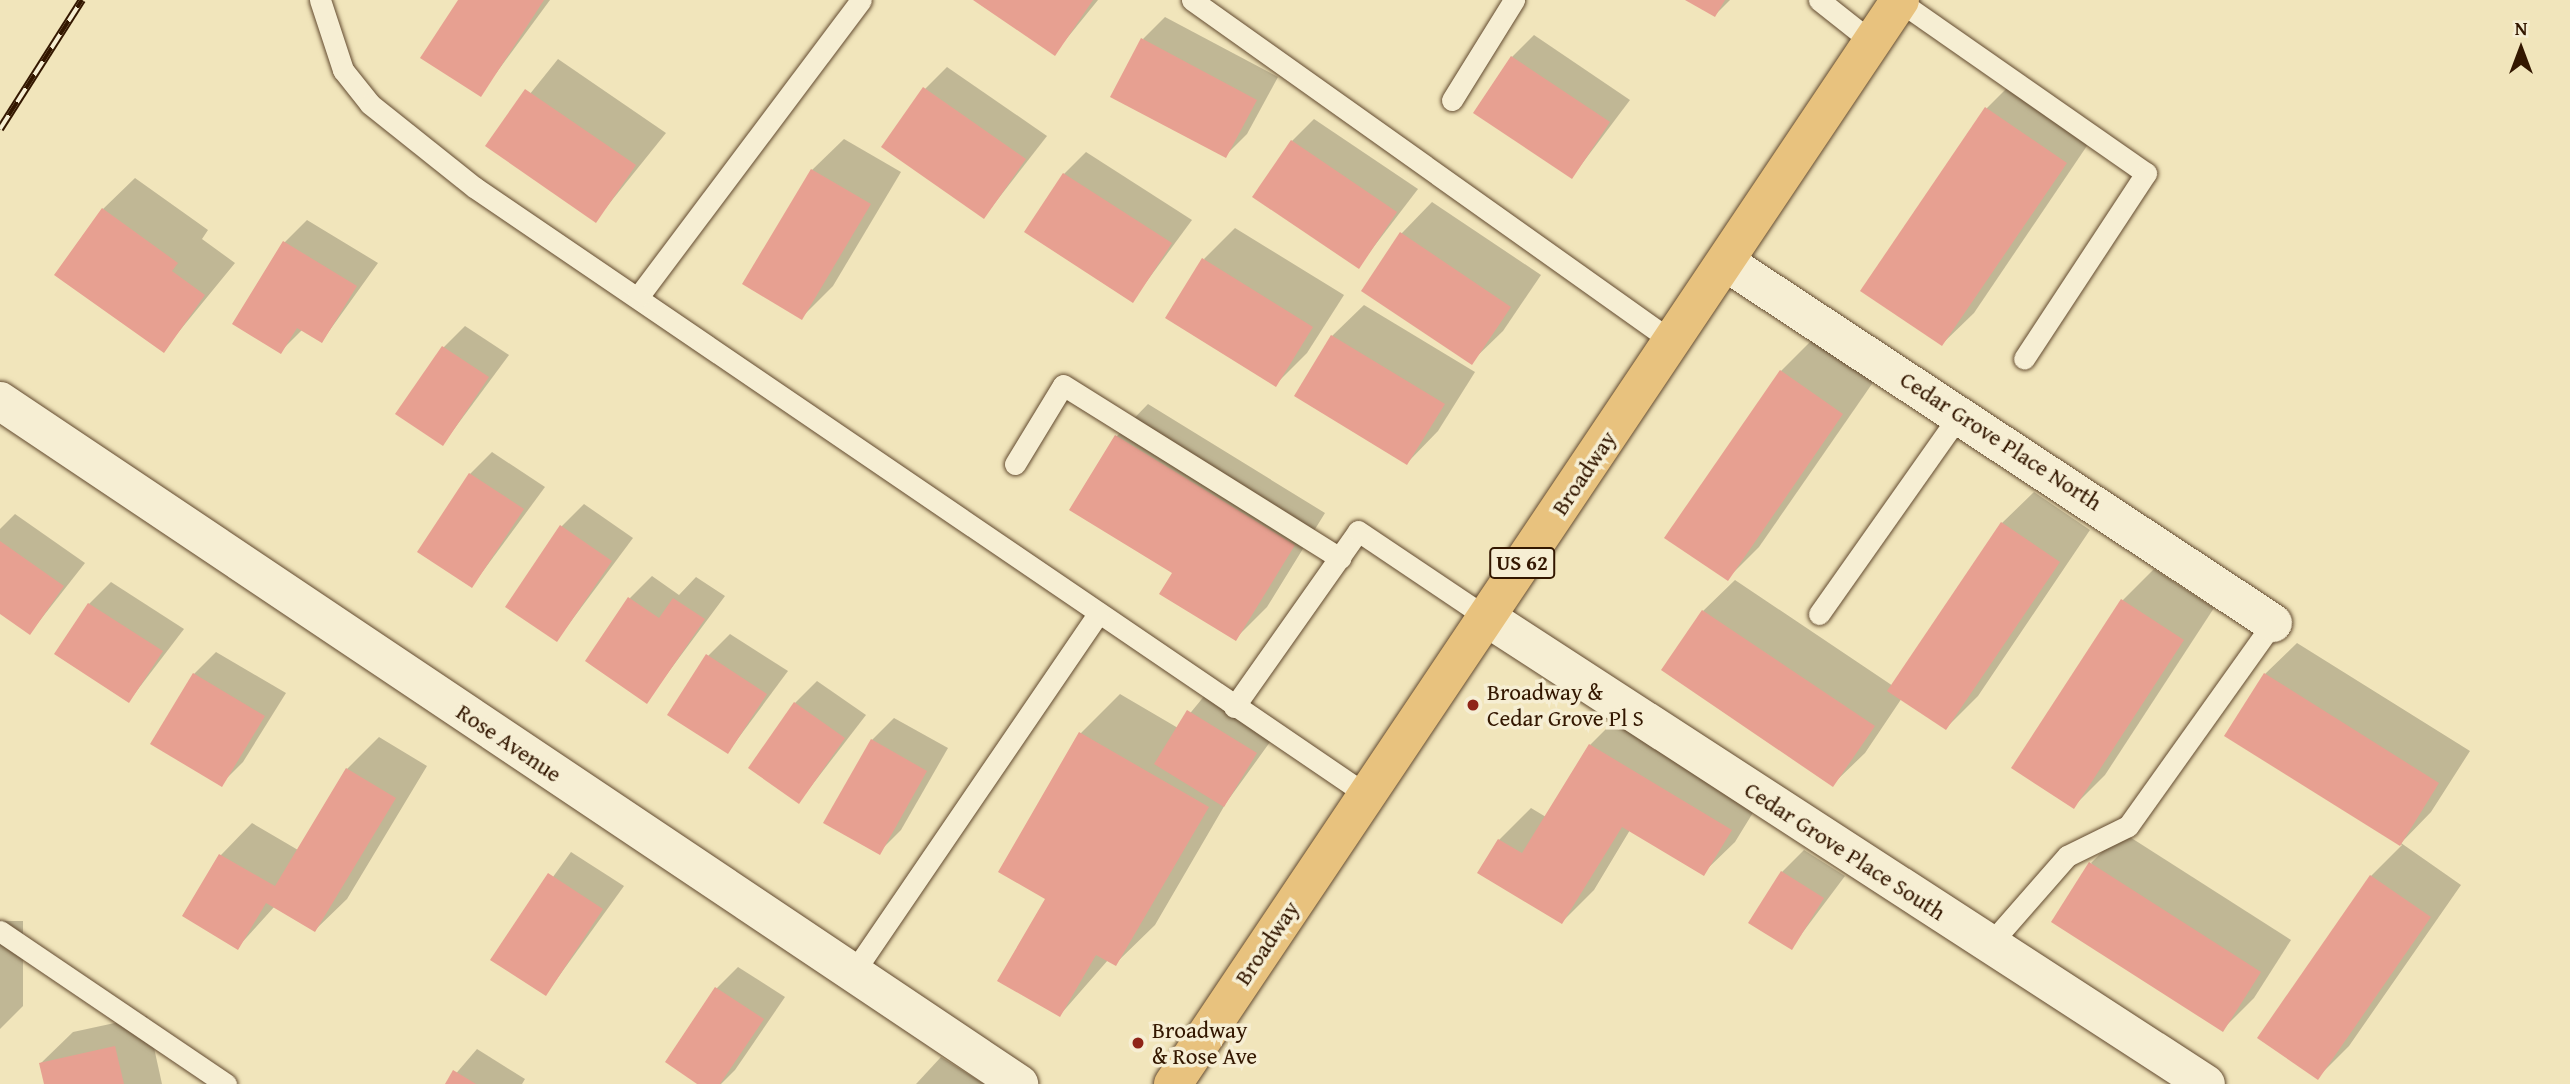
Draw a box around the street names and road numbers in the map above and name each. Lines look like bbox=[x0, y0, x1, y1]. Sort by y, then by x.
street label: Cedar Grove Place North bbox=[1895, 366, 2107, 516]
street label: Broadway bbox=[1546, 426, 1622, 520]
road number: US 62 bbox=[1489, 546, 1555, 580]
street label: Rose Avenue bbox=[451, 698, 567, 788]
street label: Cedar Grove Place South bbox=[1739, 776, 1951, 926]
street label: Broadway bbox=[1229, 896, 1305, 990]

